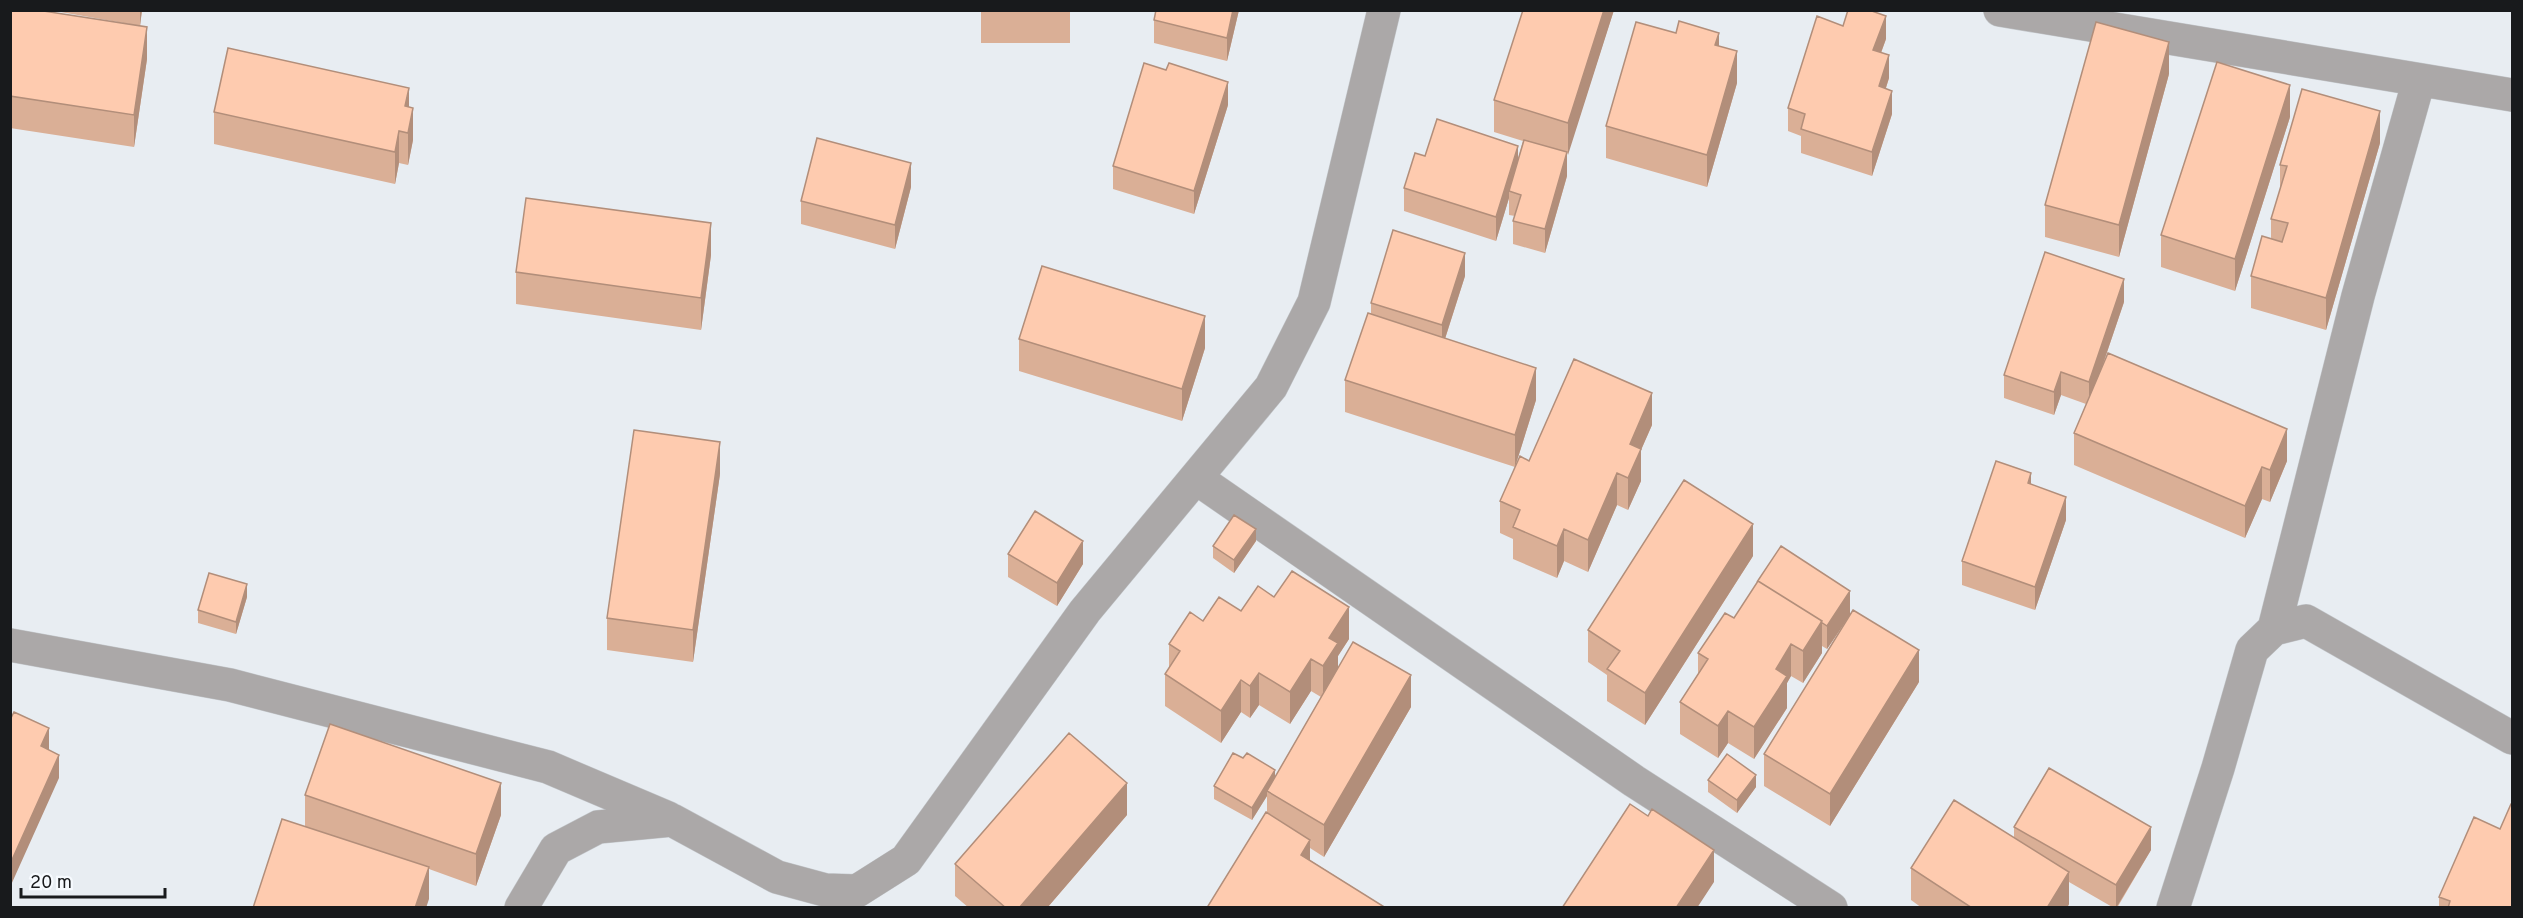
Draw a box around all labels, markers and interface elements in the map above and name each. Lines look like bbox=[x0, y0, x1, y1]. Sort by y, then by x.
scale bar bbox=[21, 861, 165, 899]
text: 20 m bbox=[30, 872, 72, 895]

